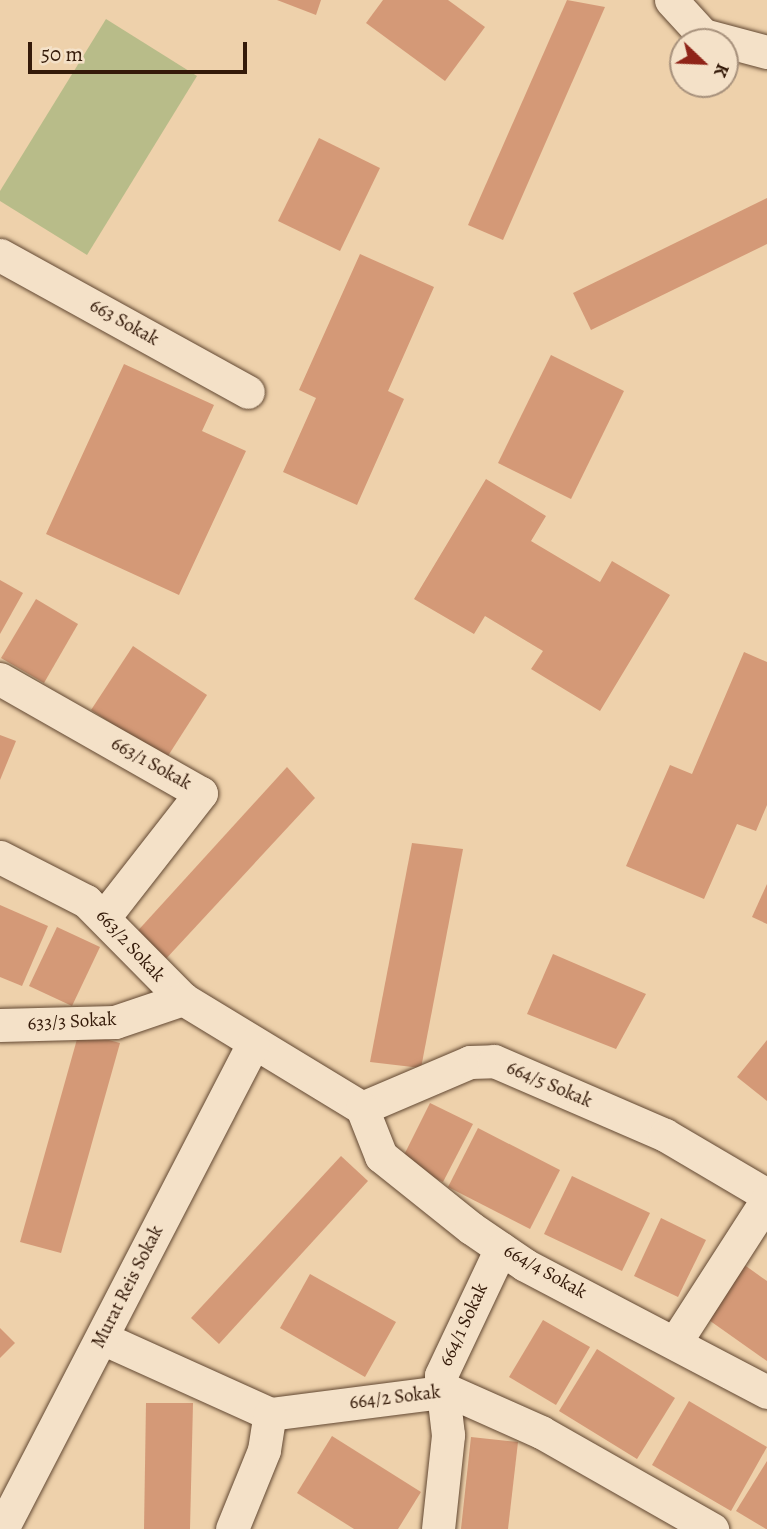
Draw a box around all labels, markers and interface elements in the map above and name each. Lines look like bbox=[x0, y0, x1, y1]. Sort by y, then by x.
scale bar bbox=[32, 28, 250, 72]
north arrow bbox=[669, 28, 739, 98]
text: 50 m bbox=[41, 40, 83, 68]
text: K bbox=[707, 60, 736, 81]
street label: 663 Sokak bbox=[85, 295, 163, 351]
street label: 663/1 Sokak bbox=[107, 733, 195, 795]
street label: 663/2 Sokak bbox=[91, 905, 169, 987]
street label: 633/3 Sokak bbox=[27, 1008, 117, 1036]
street label: 664/5 Sokak bbox=[503, 1057, 595, 1113]
street label: Murat Reis Sokak bbox=[87, 1222, 169, 1352]
street label: 664/4 Sokak bbox=[500, 1240, 590, 1304]
street label: 664/1 Sokak bbox=[435, 1280, 493, 1370]
street label: 664/2 Sokak bbox=[348, 1381, 442, 1415]

